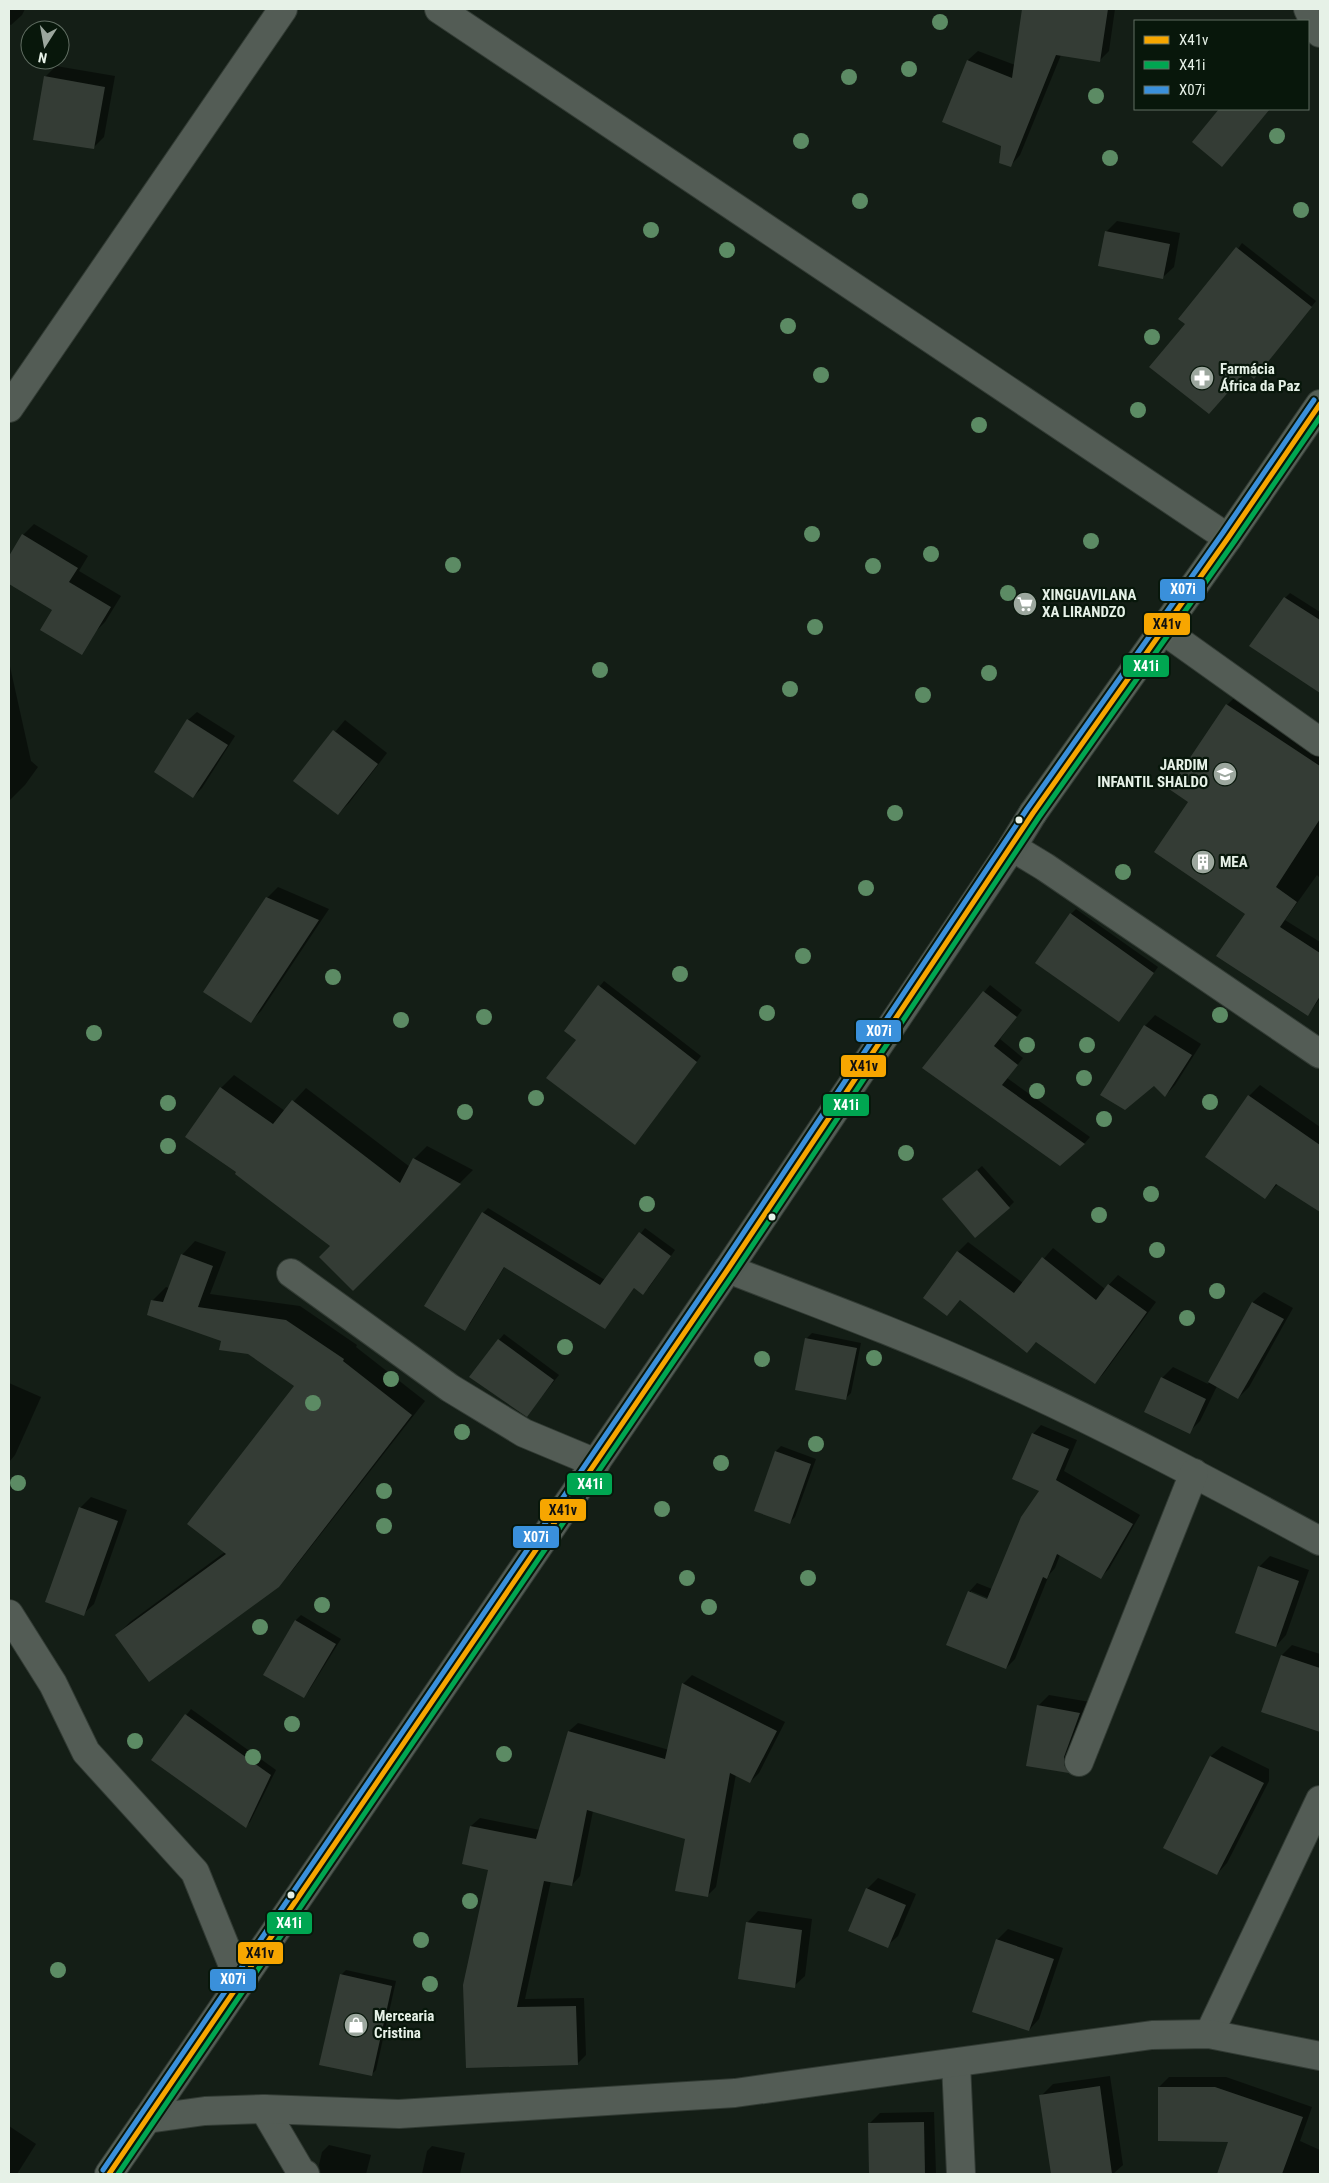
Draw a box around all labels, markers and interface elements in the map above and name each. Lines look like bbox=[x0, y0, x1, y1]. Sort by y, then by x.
north arrow bbox=[20, 20, 70, 70]
legend bbox=[1134, 20, 1309, 110]
text: X41v bbox=[1179, 31, 1209, 49]
text: N bbox=[37, 49, 48, 66]
text: X41i bbox=[1179, 56, 1206, 74]
text: X07i bbox=[1179, 81, 1206, 99]
place label: Farmácia África da Paz bbox=[1220, 360, 1301, 395]
pharmacy icon: Farmácia África da Paz bbox=[1189, 365, 1215, 391]
line badge: X07i bbox=[1159, 578, 1206, 602]
text: X07i bbox=[1170, 581, 1196, 597]
place label: XINGUAVILANA XA LIRANDZO bbox=[1042, 586, 1137, 621]
supermarket icon: XINGUAVILANA XA LIRANDZO bbox=[1012, 591, 1038, 617]
line badge: X41v bbox=[1143, 612, 1191, 636]
text: X41v bbox=[1153, 616, 1182, 632]
line badge: X41i bbox=[1122, 654, 1170, 678]
text: X41i bbox=[1133, 658, 1159, 674]
place label: JARDIM INFANTIL SHALDO bbox=[1097, 756, 1208, 791]
school or university icon: JARDIM INFANTIL SHALDO bbox=[1212, 761, 1238, 787]
unlabelled marker bbox=[1014, 815, 1024, 825]
building icon: MEA bbox=[1190, 849, 1216, 875]
place label: MEA bbox=[1220, 853, 1248, 871]
line badge: X07i bbox=[855, 1019, 902, 1043]
text: X07i bbox=[866, 1023, 892, 1039]
line badge: X41v bbox=[840, 1054, 887, 1078]
text: X41v bbox=[850, 1058, 879, 1074]
line badge: X41i bbox=[822, 1093, 870, 1117]
text: X41i bbox=[833, 1097, 859, 1113]
unlabelled marker bbox=[767, 1212, 777, 1222]
line badge: X41i bbox=[566, 1472, 613, 1496]
text: X41i bbox=[577, 1476, 603, 1492]
line badge: X41v bbox=[539, 1498, 587, 1522]
text: X41v bbox=[549, 1502, 578, 1518]
line badge: X07i bbox=[512, 1525, 560, 1549]
text: X07i bbox=[523, 1529, 549, 1545]
unlabelled marker bbox=[286, 1890, 296, 1900]
line badge: X41i bbox=[266, 1911, 313, 1935]
text: X41i bbox=[276, 1915, 302, 1931]
line badge: X41v bbox=[237, 1941, 284, 1965]
text: X41v bbox=[246, 1945, 275, 1961]
line badge: X07i bbox=[209, 1968, 257, 1992]
text: X07i bbox=[220, 1971, 246, 1987]
place label: Mercearia Cristina bbox=[374, 2007, 434, 2042]
shop icon: Mercearia Cristina bbox=[343, 2012, 369, 2038]

